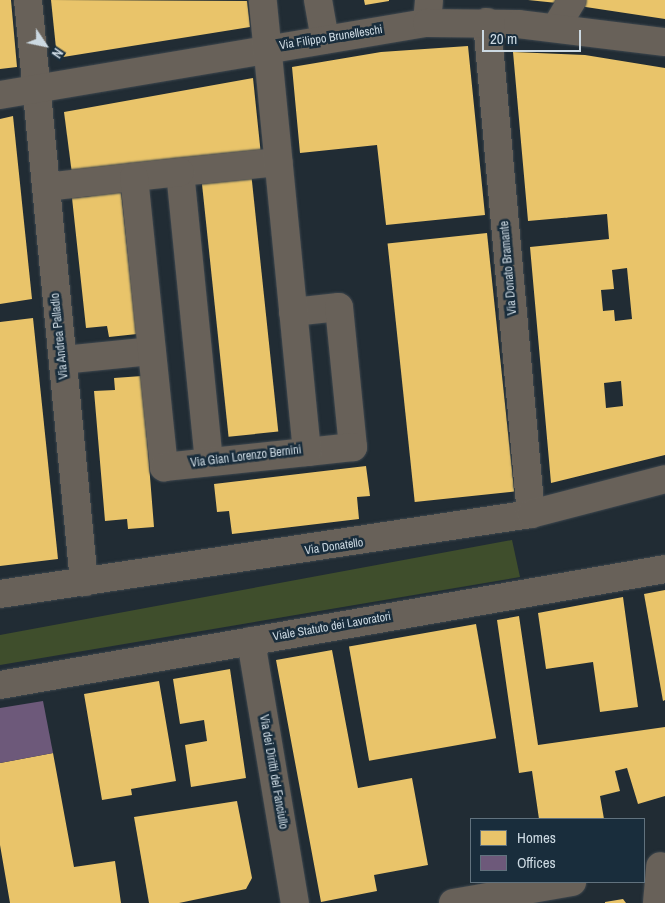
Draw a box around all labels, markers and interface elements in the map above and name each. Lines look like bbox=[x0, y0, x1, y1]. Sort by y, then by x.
north arrow bbox=[20, 20, 70, 70]
scale bar bbox=[485, 20, 584, 52]
street label: Via Filippo Brunelleschi bbox=[278, 23, 384, 53]
text: 20 m bbox=[490, 28, 517, 49]
text: N bbox=[48, 45, 67, 62]
street label: Via Donato Bramante bbox=[498, 220, 520, 316]
street label: Via Andrea Palladio bbox=[48, 292, 72, 380]
street label: Via Gian Lorenzo Bernini bbox=[190, 443, 302, 471]
street label: Via Donatello bbox=[304, 536, 364, 558]
street label: Viale Statuto dei Lavoratori bbox=[272, 610, 392, 644]
street label: Via dei Diritti del Fanciullo bbox=[256, 714, 290, 830]
legend bbox=[470, 818, 645, 883]
text: Homes bbox=[517, 827, 556, 848]
text: Offices bbox=[517, 852, 556, 873]

